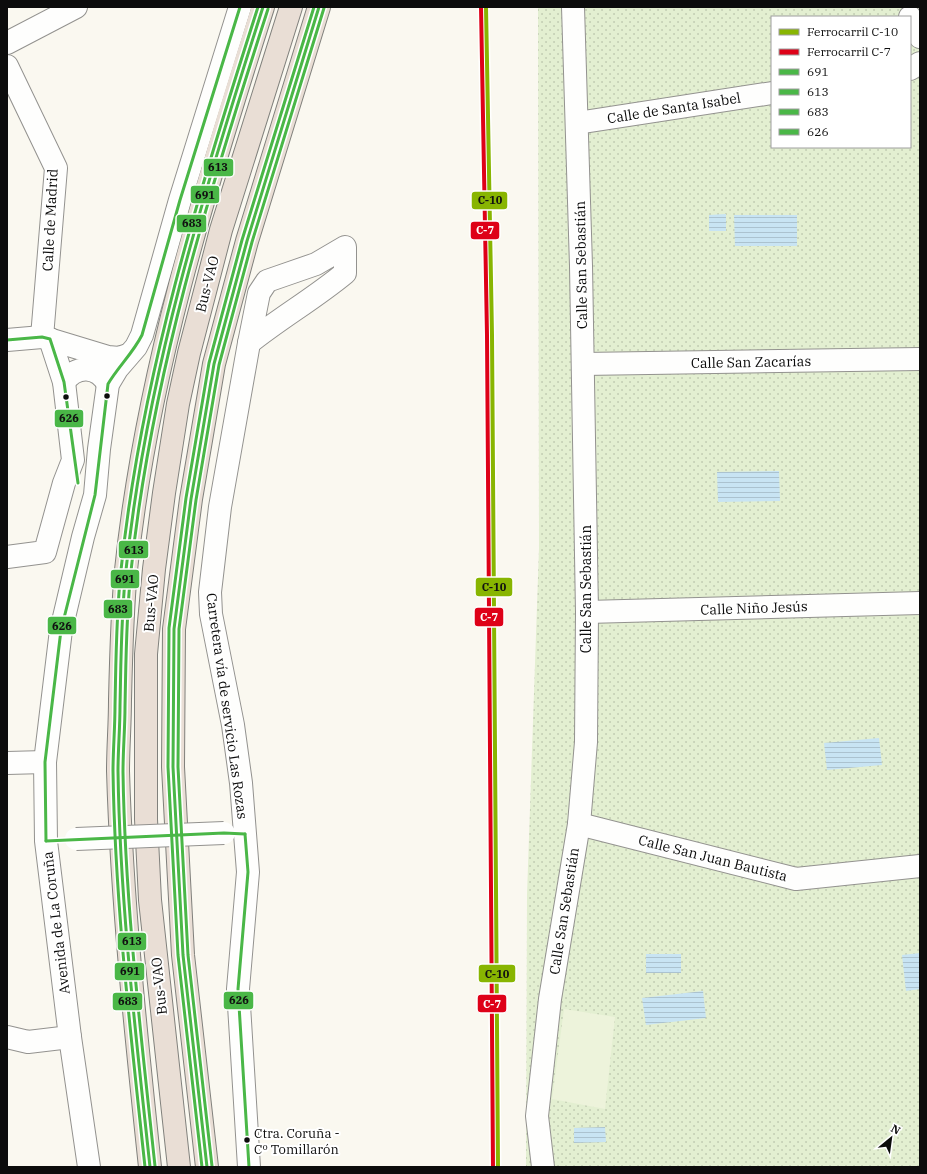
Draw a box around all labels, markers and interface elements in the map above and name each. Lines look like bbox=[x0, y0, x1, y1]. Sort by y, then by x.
legend bbox=[771, 16, 911, 148]
text: Ferrocarril C-10 bbox=[807, 24, 898, 39]
text: Ferrocarril C-7 bbox=[807, 44, 891, 59]
text: 691 bbox=[807, 64, 829, 79]
text: 613 bbox=[807, 84, 829, 99]
street label: Calle de Santa Isabel bbox=[606, 89, 742, 127]
text: 683 bbox=[807, 104, 829, 119]
text: 626 bbox=[807, 124, 829, 139]
line badge: 613 bbox=[203, 158, 234, 177]
text: 613 bbox=[208, 160, 228, 174]
street label: Calle de Madrid bbox=[38, 168, 62, 272]
line badge: 691 bbox=[190, 185, 220, 204]
text: 691 bbox=[195, 188, 215, 202]
line badge: C-10 bbox=[471, 191, 508, 210]
text: C-10 bbox=[478, 193, 503, 207]
street label: Calle San Sebastián bbox=[571, 201, 591, 329]
line badge: 683 bbox=[176, 214, 207, 233]
text: 683 bbox=[182, 216, 202, 230]
line badge: C-7 bbox=[470, 221, 500, 240]
text: C-7 bbox=[476, 223, 494, 237]
street label: Bus-VAO bbox=[191, 254, 223, 314]
street label: Calle San Zacarías bbox=[691, 352, 811, 372]
unlabelled marker bbox=[102, 391, 112, 401]
unlabelled marker bbox=[61, 392, 71, 402]
line badge: 626 bbox=[54, 409, 84, 428]
text: 626 bbox=[59, 411, 79, 425]
street label: Calle San Sebastián bbox=[577, 525, 595, 653]
line badge: 613 bbox=[118, 540, 149, 559]
text: 613 bbox=[124, 543, 144, 557]
line badge: 691 bbox=[110, 569, 140, 589]
text: 691 bbox=[115, 572, 135, 586]
street label: Bus-VAO bbox=[140, 574, 162, 632]
line badge: C-10 bbox=[475, 577, 513, 597]
text: C-10 bbox=[482, 580, 507, 594]
street label: Carretera vía de servicio Las Rozas bbox=[202, 592, 252, 820]
street label: Calle Niño Jesús bbox=[700, 597, 808, 619]
line badge: 683 bbox=[103, 599, 133, 619]
text: 683 bbox=[108, 602, 128, 616]
line badge: C-7 bbox=[474, 607, 504, 627]
text: C-7 bbox=[480, 610, 498, 624]
line badge: 626 bbox=[47, 616, 77, 635]
text: 626 bbox=[52, 619, 72, 633]
street label: Calle San Juan Bautista bbox=[637, 831, 790, 885]
street label: Calle San Sebastián bbox=[545, 846, 583, 976]
street label: Avenida de La Coruña bbox=[38, 850, 74, 996]
line badge: 613 bbox=[117, 932, 147, 951]
text: 613 bbox=[122, 934, 142, 948]
street label: Bus-VAO bbox=[147, 956, 171, 1016]
line badge: 691 bbox=[114, 962, 145, 981]
text: 691 bbox=[120, 964, 140, 978]
line badge: C-10 bbox=[478, 964, 516, 983]
text: C-10 bbox=[485, 967, 510, 981]
line badge: 626 bbox=[223, 991, 254, 1010]
line badge: 683 bbox=[112, 992, 143, 1011]
text: 626 bbox=[229, 993, 249, 1007]
text: 683 bbox=[118, 994, 138, 1008]
line badge: C-7 bbox=[477, 994, 507, 1013]
text: C-7 bbox=[483, 997, 501, 1011]
north arrow bbox=[871, 1118, 911, 1158]
text: N bbox=[889, 1121, 903, 1138]
place label: Ctra. Coruña - Cº Tomillarón bbox=[254, 1125, 340, 1158]
marker: Ctra. Coruña - Cº Tomillarón bbox=[242, 1135, 252, 1145]

